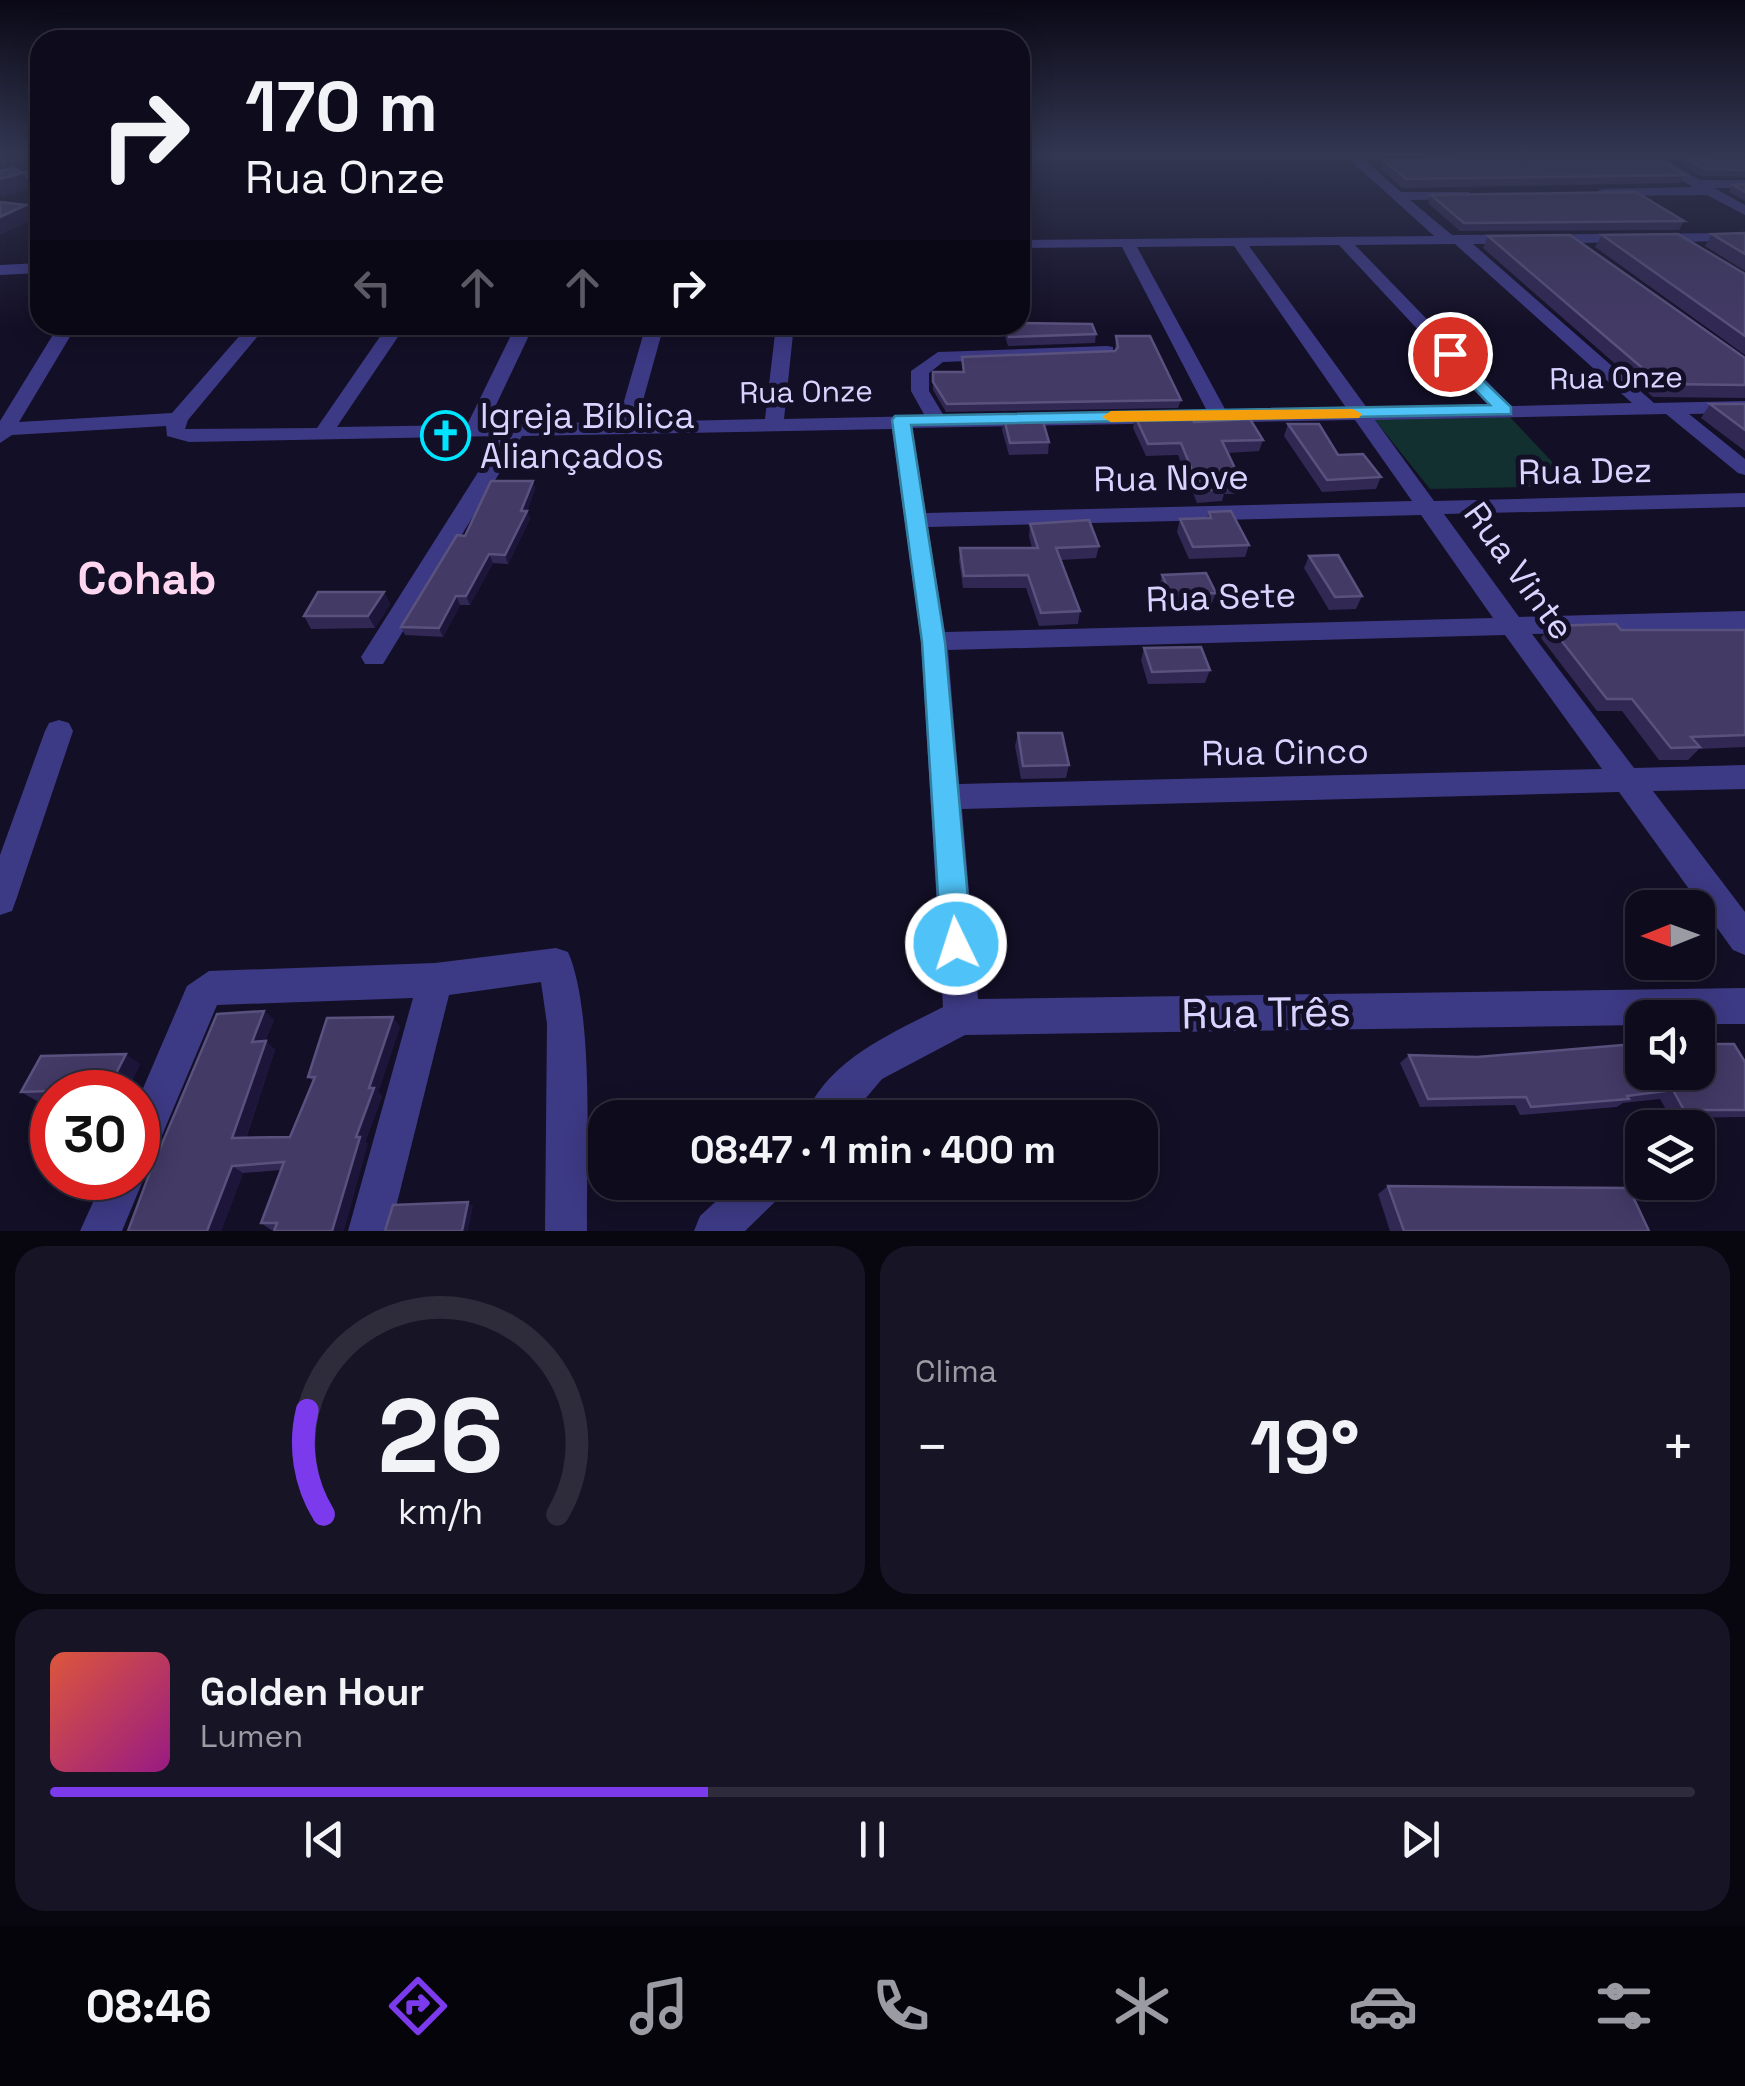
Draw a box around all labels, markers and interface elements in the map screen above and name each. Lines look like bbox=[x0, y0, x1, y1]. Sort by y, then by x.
text: 170 m bbox=[245, 62, 438, 151]
icon: right bbox=[80, 70, 210, 200]
text: Rua Onze bbox=[245, 149, 445, 206]
icon: left bbox=[345, 260, 400, 315]
icon: ahead bbox=[450, 260, 505, 315]
icon: ahead bbox=[555, 260, 610, 315]
icon: right bbox=[660, 260, 715, 315]
pin bbox=[1408, 312, 1493, 397]
icon: arrive bbox=[1423, 327, 1478, 382]
street label: Rua Onze bbox=[1549, 357, 1683, 398]
street label: Rua Onze bbox=[739, 371, 873, 412]
place label: Igreja Bíblica Aliançados bbox=[480, 394, 695, 478]
church icon: Igreja Bíblica Aliançados bbox=[419, 410, 471, 462]
street label: Rua Dez bbox=[1518, 448, 1652, 494]
street label: Rua Nove bbox=[1093, 455, 1249, 501]
street label: Rua Vinte bbox=[1454, 494, 1584, 648]
district label: Cohab bbox=[78, 550, 216, 607]
street label: Rua Sete bbox=[1145, 572, 1297, 622]
street label: Rua Cinco bbox=[1201, 729, 1369, 775]
north arrow bbox=[1625, 890, 1715, 980]
map controls bbox=[1625, 890, 1715, 1200]
position arrow bbox=[904, 892, 1008, 996]
street label: Rua Três bbox=[1181, 985, 1351, 1040]
button: sound bbox=[1625, 1000, 1715, 1090]
speed limit sign: 30 bbox=[30, 1070, 160, 1200]
button: layers bbox=[1625, 1110, 1715, 1200]
text: 08:47 · 1 min · 400 m bbox=[690, 1126, 1056, 1174]
text: Clima bbox=[915, 1351, 997, 1391]
text: 26 bbox=[377, 1370, 503, 1502]
text: 19° bbox=[1250, 1399, 1360, 1495]
text: − bbox=[915, 1412, 949, 1482]
text: + bbox=[1661, 1412, 1695, 1482]
text: km/h bbox=[397, 1489, 483, 1534]
text: Golden Hour bbox=[200, 1668, 424, 1716]
text: Lumen bbox=[200, 1716, 303, 1756]
icon: previous bbox=[297, 1812, 352, 1867]
icon: pause bbox=[845, 1812, 900, 1867]
icon: next bbox=[1393, 1812, 1448, 1867]
icon: directions bbox=[383, 1971, 453, 2041]
icon: music bbox=[624, 1971, 694, 2041]
icon: phone bbox=[866, 1971, 936, 2041]
icon: climate bbox=[1107, 1971, 1177, 2041]
icon: car bbox=[1348, 1971, 1418, 2041]
icon: filters bbox=[1589, 1971, 1659, 2041]
text: 08:46 bbox=[86, 1978, 212, 2035]

